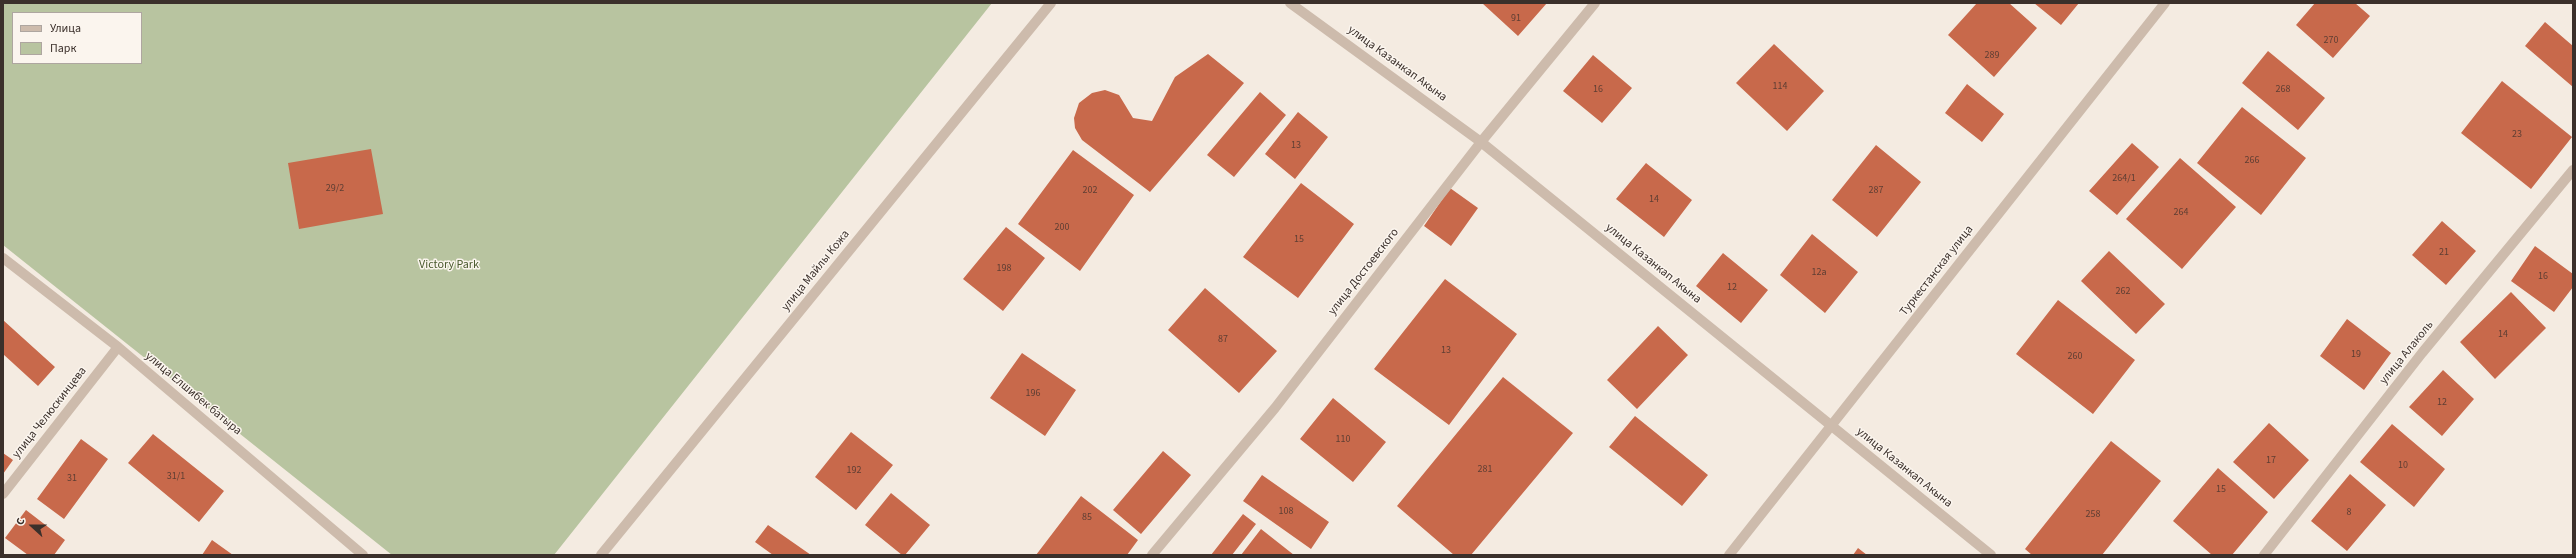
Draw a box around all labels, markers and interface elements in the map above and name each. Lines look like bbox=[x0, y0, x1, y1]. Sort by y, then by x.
legend bbox=[12, 12, 142, 64]
house number: 91 bbox=[1511, 13, 1521, 25]
text: Улица bbox=[50, 20, 81, 37]
street label: улица Казанкап Акына bbox=[1344, 23, 1450, 105]
house number: 270 bbox=[2324, 35, 2338, 47]
text: Парк bbox=[50, 40, 76, 57]
house number: 289 bbox=[1985, 50, 1999, 62]
house number: 114 bbox=[1773, 81, 1787, 93]
house number: 16 bbox=[1593, 84, 1603, 96]
house number: 268 bbox=[2276, 84, 2290, 96]
house number: 23 bbox=[2512, 129, 2522, 141]
house number: 13 bbox=[1291, 140, 1301, 152]
house number: 266 bbox=[2245, 155, 2259, 167]
house number: 264/1 bbox=[2112, 173, 2136, 185]
house number: 29/2 bbox=[326, 183, 344, 195]
house number: 202 bbox=[1083, 185, 1097, 197]
house number: 287 bbox=[1869, 185, 1883, 197]
house number: 14 bbox=[1649, 194, 1659, 206]
house number: 264 bbox=[2174, 207, 2188, 219]
street label: улица Казанкап Акына bbox=[1602, 221, 1704, 307]
house number: 200 bbox=[1055, 222, 1069, 234]
street label: Туркестанская улица bbox=[1897, 223, 1977, 319]
street label: улица Достоевского bbox=[1326, 226, 1402, 318]
street label: улица Майлы Кожа bbox=[779, 228, 853, 314]
house number: 15 bbox=[1294, 234, 1304, 246]
house number: 21 bbox=[2439, 247, 2449, 259]
park label: Victory Park bbox=[419, 258, 479, 272]
house number: 198 bbox=[997, 263, 1011, 275]
house number: 12а bbox=[1812, 267, 1826, 279]
house number: 16 bbox=[2538, 271, 2548, 283]
house number: 12 bbox=[1727, 282, 1737, 294]
house number: 262 bbox=[2116, 286, 2130, 298]
street label: улица Алаколь bbox=[2377, 318, 2437, 388]
house number: 14 bbox=[2498, 329, 2508, 341]
house number: 87 bbox=[1218, 334, 1228, 346]
house number: 13 bbox=[1441, 345, 1451, 357]
street label: улица Елшибек батыра bbox=[142, 349, 244, 439]
house number: 19 bbox=[2351, 349, 2361, 361]
house number: 260 bbox=[2068, 351, 2082, 363]
street label: улица Челюскинцева bbox=[10, 364, 90, 462]
house number: 196 bbox=[1026, 388, 1040, 400]
house number: 12 bbox=[2437, 397, 2447, 409]
street label: улица Казанкап Акына bbox=[1853, 425, 1955, 511]
house number: 110 bbox=[1336, 434, 1350, 446]
house number: 17 bbox=[2266, 455, 2276, 467]
house number: 10 bbox=[2398, 460, 2408, 472]
house number: 281 bbox=[1478, 464, 1492, 476]
house number: 192 bbox=[847, 465, 861, 477]
house number: 31/1 bbox=[167, 471, 185, 483]
house number: 31 bbox=[67, 473, 77, 485]
house number: 15 bbox=[2216, 484, 2226, 496]
north arrow bbox=[12, 506, 52, 546]
house number: 108 bbox=[1279, 506, 1293, 518]
house number: 8 bbox=[2347, 507, 2351, 519]
house number: 258 bbox=[2086, 509, 2100, 521]
house number: 85 bbox=[1082, 512, 1092, 524]
text: С bbox=[12, 516, 28, 527]

